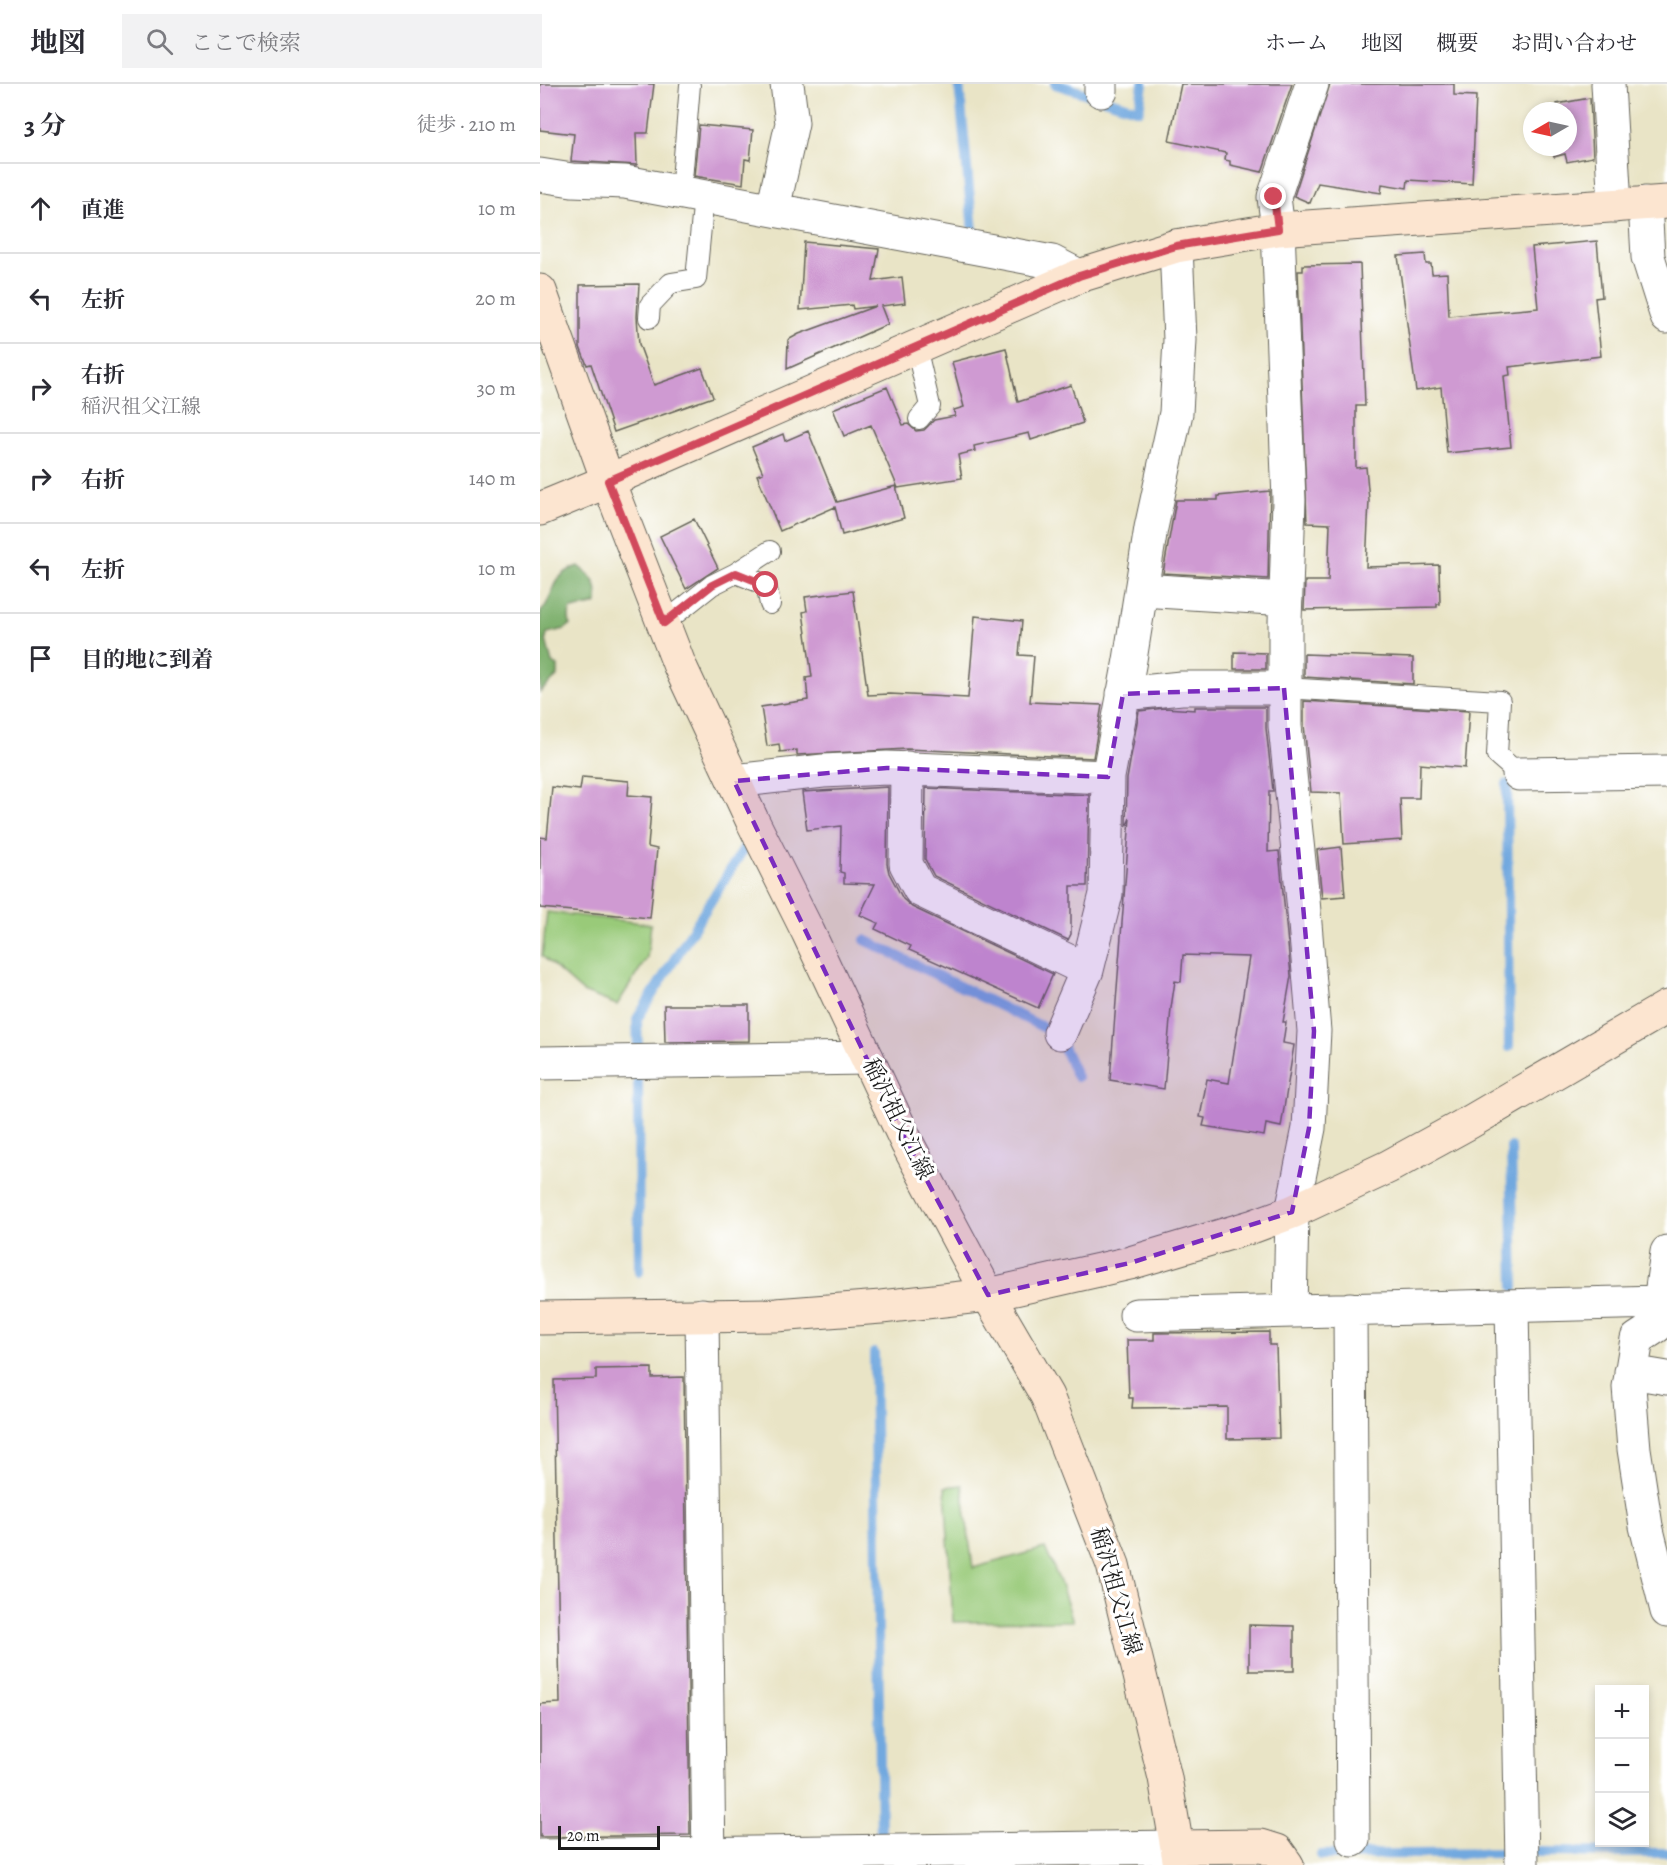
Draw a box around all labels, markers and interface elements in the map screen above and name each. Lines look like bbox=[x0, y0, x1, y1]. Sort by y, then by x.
search box bbox=[122, 14, 542, 68]
text: 地図 bbox=[30, 24, 86, 62]
icon: search bbox=[143, 25, 176, 58]
text: ここで検索 bbox=[191, 28, 301, 58]
text: ホーム bbox=[1265, 29, 1328, 57]
text: 地図 bbox=[1361, 29, 1403, 57]
text: 概要 bbox=[1436, 29, 1478, 57]
text: お問い合わせ bbox=[1511, 29, 1637, 57]
north arrow bbox=[1523, 102, 1577, 156]
text: 3 分 bbox=[24, 108, 66, 143]
text: 徒歩 · 210 m bbox=[417, 111, 516, 138]
route end bbox=[1260, 183, 1286, 209]
icon: ahead bbox=[24, 192, 57, 225]
text: 直進 bbox=[81, 195, 125, 225]
text: 10 m bbox=[478, 195, 516, 222]
icon: left bbox=[24, 282, 57, 315]
text: 左折 bbox=[81, 285, 125, 315]
text: 20 m bbox=[475, 285, 516, 312]
text: 右折 bbox=[81, 360, 125, 390]
icon: right bbox=[24, 372, 57, 405]
text: 30 m bbox=[476, 375, 516, 402]
text: 稲沢祖父江線 bbox=[81, 393, 201, 420]
icon: right bbox=[24, 462, 57, 495]
text: 右折 bbox=[81, 465, 125, 495]
text: 140 m bbox=[469, 465, 516, 492]
icon: left bbox=[24, 552, 57, 585]
text: 左折 bbox=[81, 555, 125, 585]
text: 10 m bbox=[478, 555, 516, 582]
route start bbox=[752, 571, 778, 597]
icon: arrive bbox=[24, 642, 57, 675]
text: 目的地に到着 bbox=[81, 645, 213, 675]
street label: 稲沢祖父江線 bbox=[856, 1053, 940, 1185]
street label: 稲沢祖父江線 bbox=[1083, 1523, 1149, 1659]
map controls bbox=[1595, 1685, 1649, 1847]
button: + bbox=[1595, 1685, 1649, 1739]
button: − bbox=[1595, 1739, 1649, 1793]
button: layers bbox=[1595, 1793, 1649, 1847]
scale bar bbox=[558, 1823, 660, 1850]
text: 20 m bbox=[567, 1825, 600, 1847]

